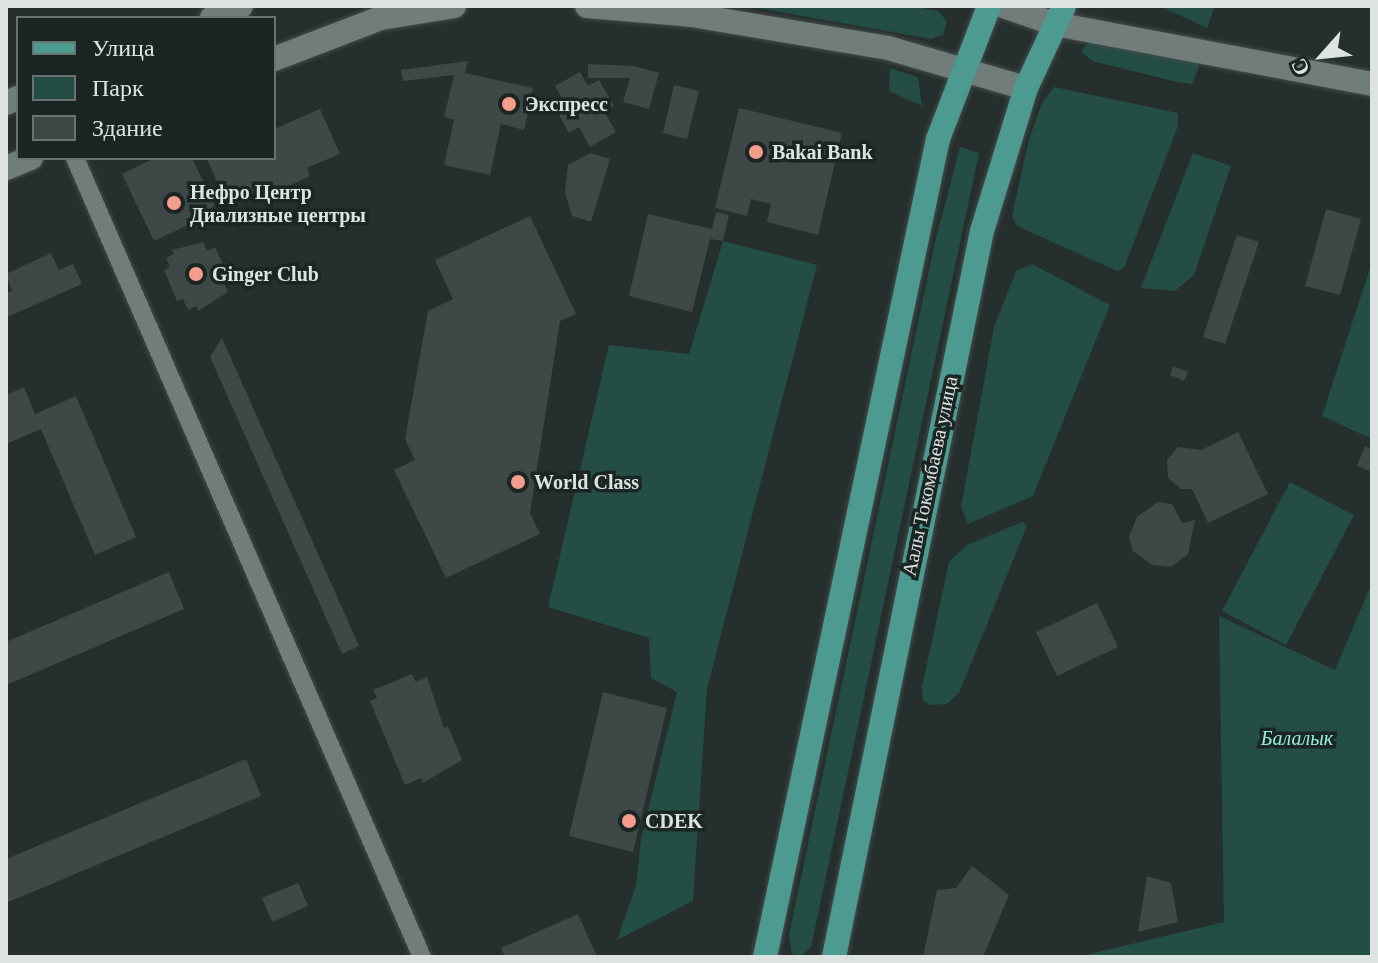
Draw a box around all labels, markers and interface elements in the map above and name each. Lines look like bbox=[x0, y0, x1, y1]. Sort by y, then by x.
legend bbox=[16, 16, 276, 160]
north arrow bbox=[1282, 16, 1362, 96]
text: Улица bbox=[92, 35, 155, 61]
text: С bbox=[1285, 54, 1315, 80]
text: Парк bbox=[92, 75, 144, 101]
place label: Экспресс bbox=[525, 92, 608, 116]
marker: Экспресс bbox=[500, 95, 518, 113]
text: Здание bbox=[92, 115, 163, 141]
place label: Bakai Bank bbox=[772, 140, 873, 164]
marker: Bakai Bank bbox=[747, 143, 765, 161]
place label: Нефро Центр Диализные центры bbox=[190, 180, 366, 227]
marker: Нефро Центр Диализные центры bbox=[165, 194, 183, 212]
place label: Ginger Club bbox=[212, 262, 319, 286]
marker: Ginger Club bbox=[187, 265, 205, 283]
street label: Аалы Токомбаева улица bbox=[897, 374, 963, 578]
place label: World Class bbox=[534, 470, 639, 494]
marker: World Class bbox=[509, 473, 527, 491]
park label: Балалык bbox=[1261, 726, 1333, 750]
place label: CDEK bbox=[645, 809, 703, 833]
marker: CDEK bbox=[620, 812, 638, 830]

